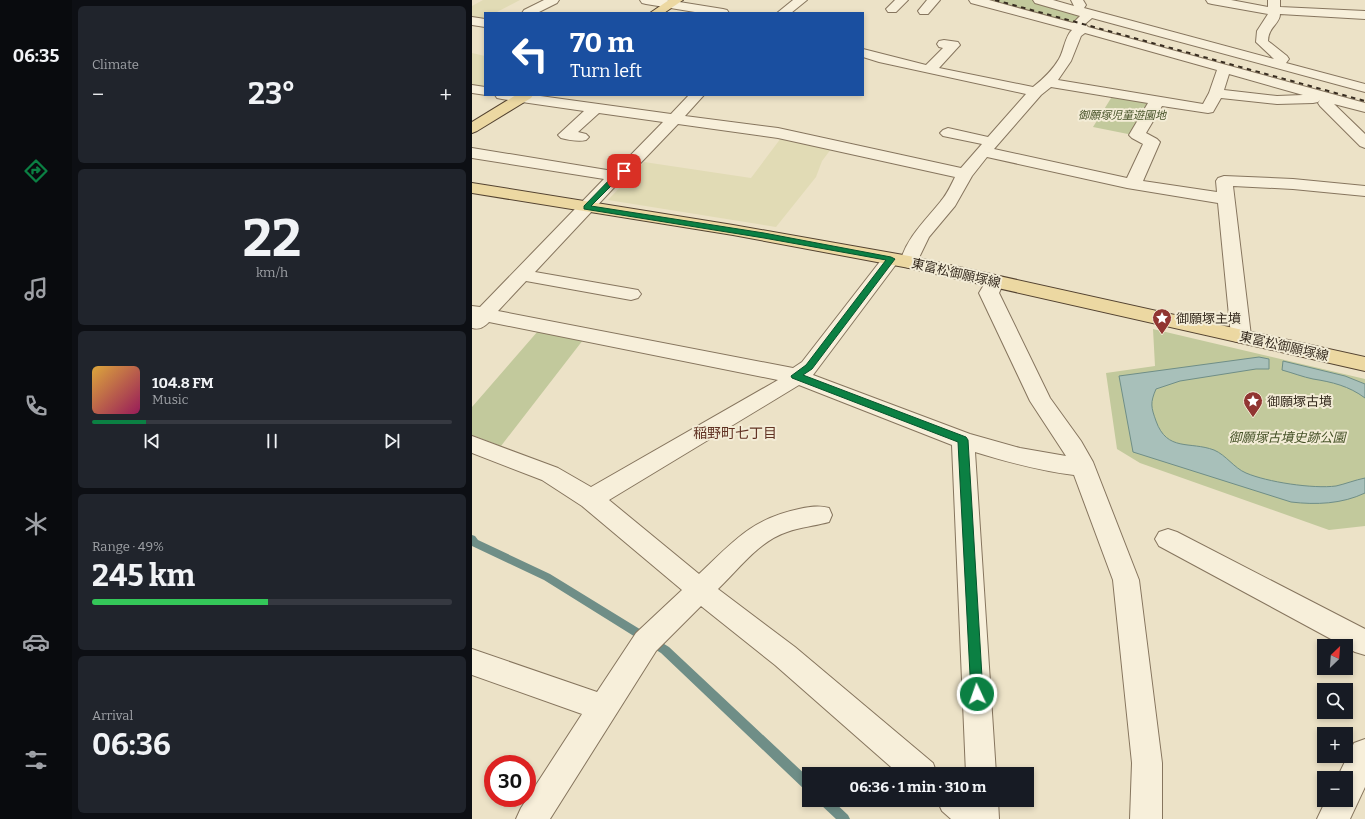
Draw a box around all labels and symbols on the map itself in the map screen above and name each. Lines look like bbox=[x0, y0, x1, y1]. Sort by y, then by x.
park label: 御願塚児童遊園地 bbox=[1078, 109, 1167, 122]
pin bbox=[607, 154, 641, 188]
street label: 東富松御願塚線 bbox=[910, 255, 1002, 291]
place icon: 御願塚主墳 bbox=[1151, 307, 1173, 335]
place label: 御願塚主墳 bbox=[1176, 311, 1241, 326]
street label: 東富松御願塚線 bbox=[1238, 328, 1330, 364]
place icon: 御願塚古墳 bbox=[1242, 390, 1264, 418]
place label: 御願塚古墳 bbox=[1267, 394, 1332, 409]
district label: 稲野町七丁目 bbox=[693, 425, 777, 442]
park label: 御願塚古墳史跡公園 bbox=[1228, 430, 1347, 445]
north arrow bbox=[1317, 639, 1353, 675]
position arrow bbox=[956, 673, 998, 715]
speed limit sign: 30 bbox=[484, 755, 536, 807]

